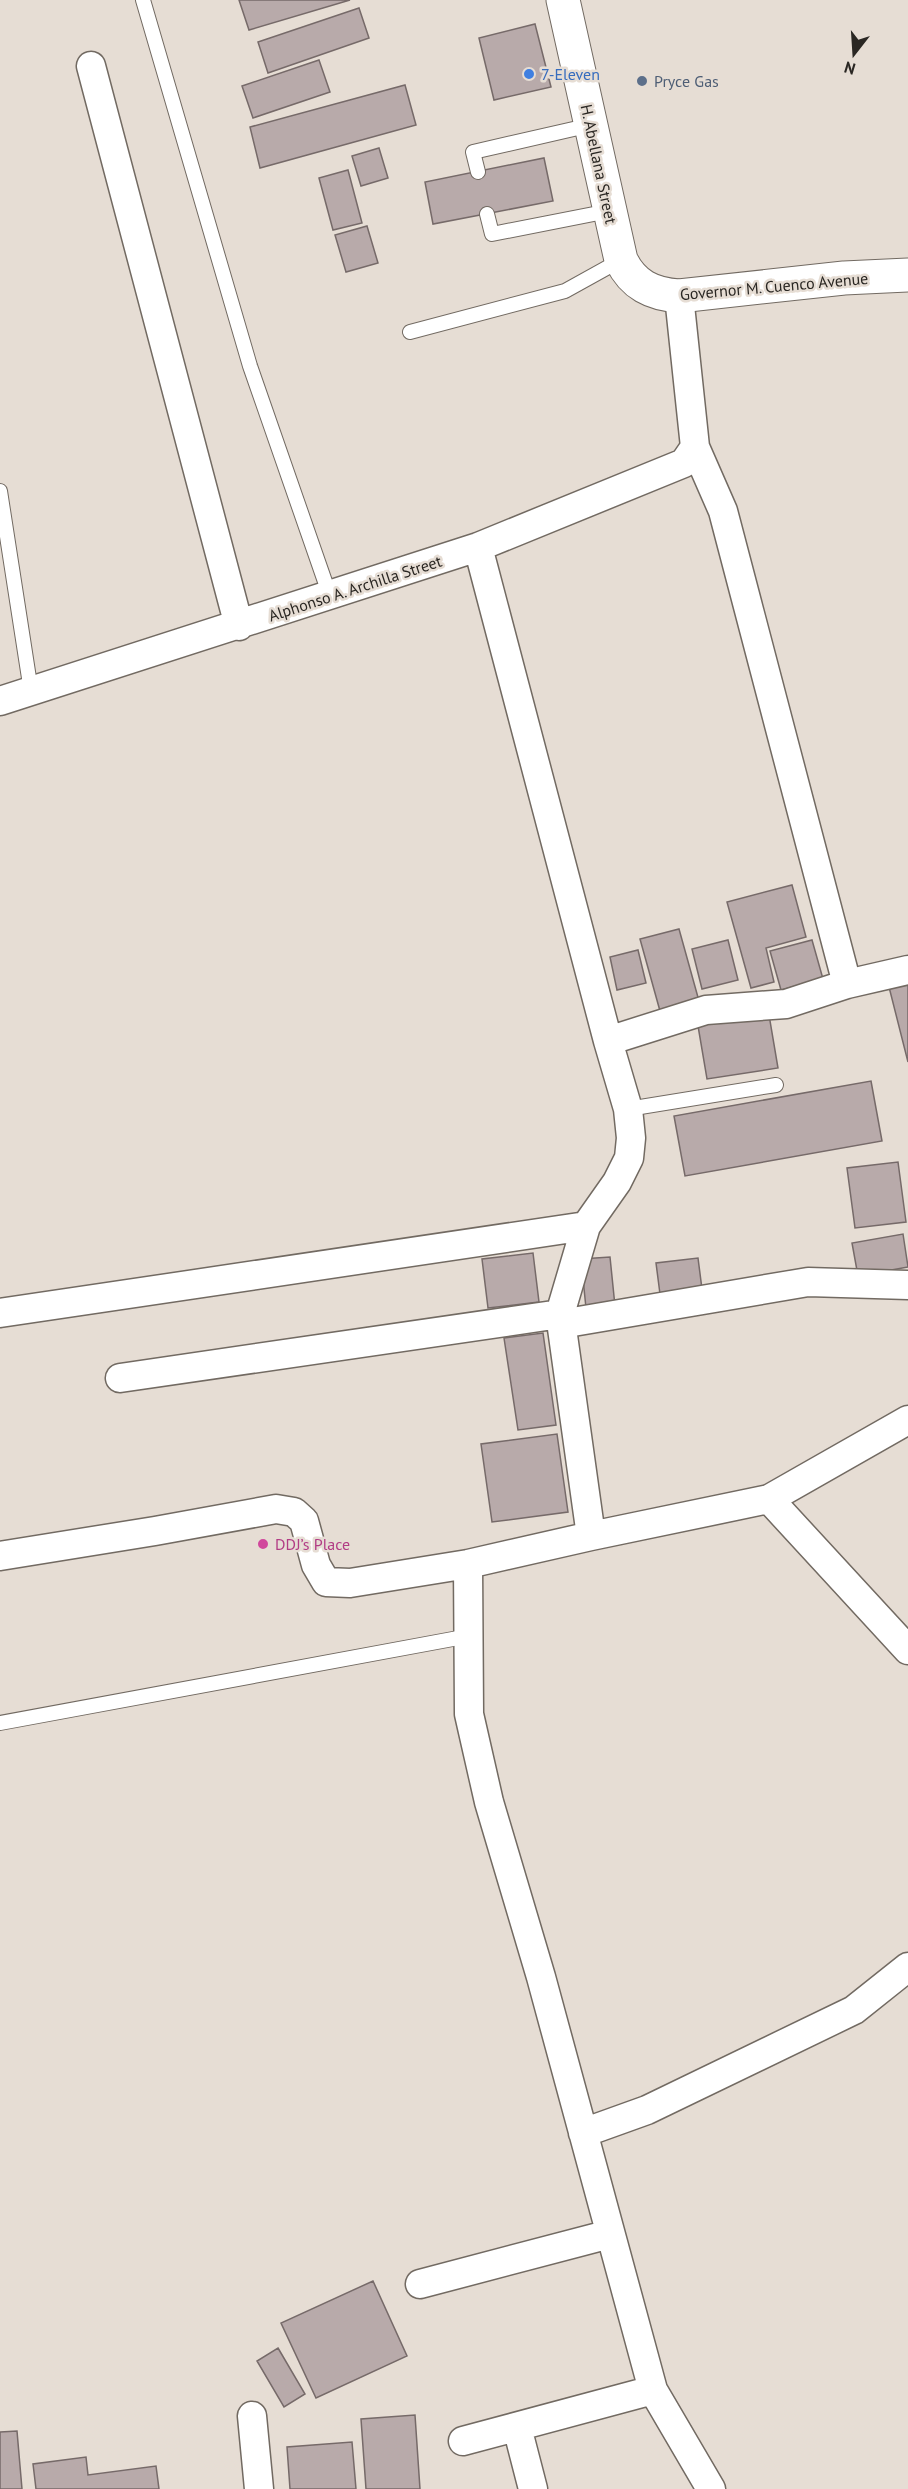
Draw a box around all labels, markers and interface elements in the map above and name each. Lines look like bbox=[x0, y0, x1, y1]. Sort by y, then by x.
north arrow bbox=[824, 24, 884, 84]
text: N bbox=[842, 57, 858, 79]
place label: 7-Eleven bbox=[541, 64, 600, 84]
marker: 7-Eleven bbox=[522, 67, 536, 81]
place label: Pryce Gas bbox=[654, 71, 719, 91]
marker: Pryce Gas bbox=[635, 74, 649, 88]
street label: H. Abellana Street bbox=[577, 102, 622, 226]
street label: Governor M. Cuenco Avenue bbox=[679, 268, 869, 304]
street label: Alphonso A. Archilla Street bbox=[266, 550, 445, 625]
place label: DDJ’s Place bbox=[275, 1534, 350, 1554]
marker: DDJ’s Place bbox=[256, 1537, 270, 1551]

